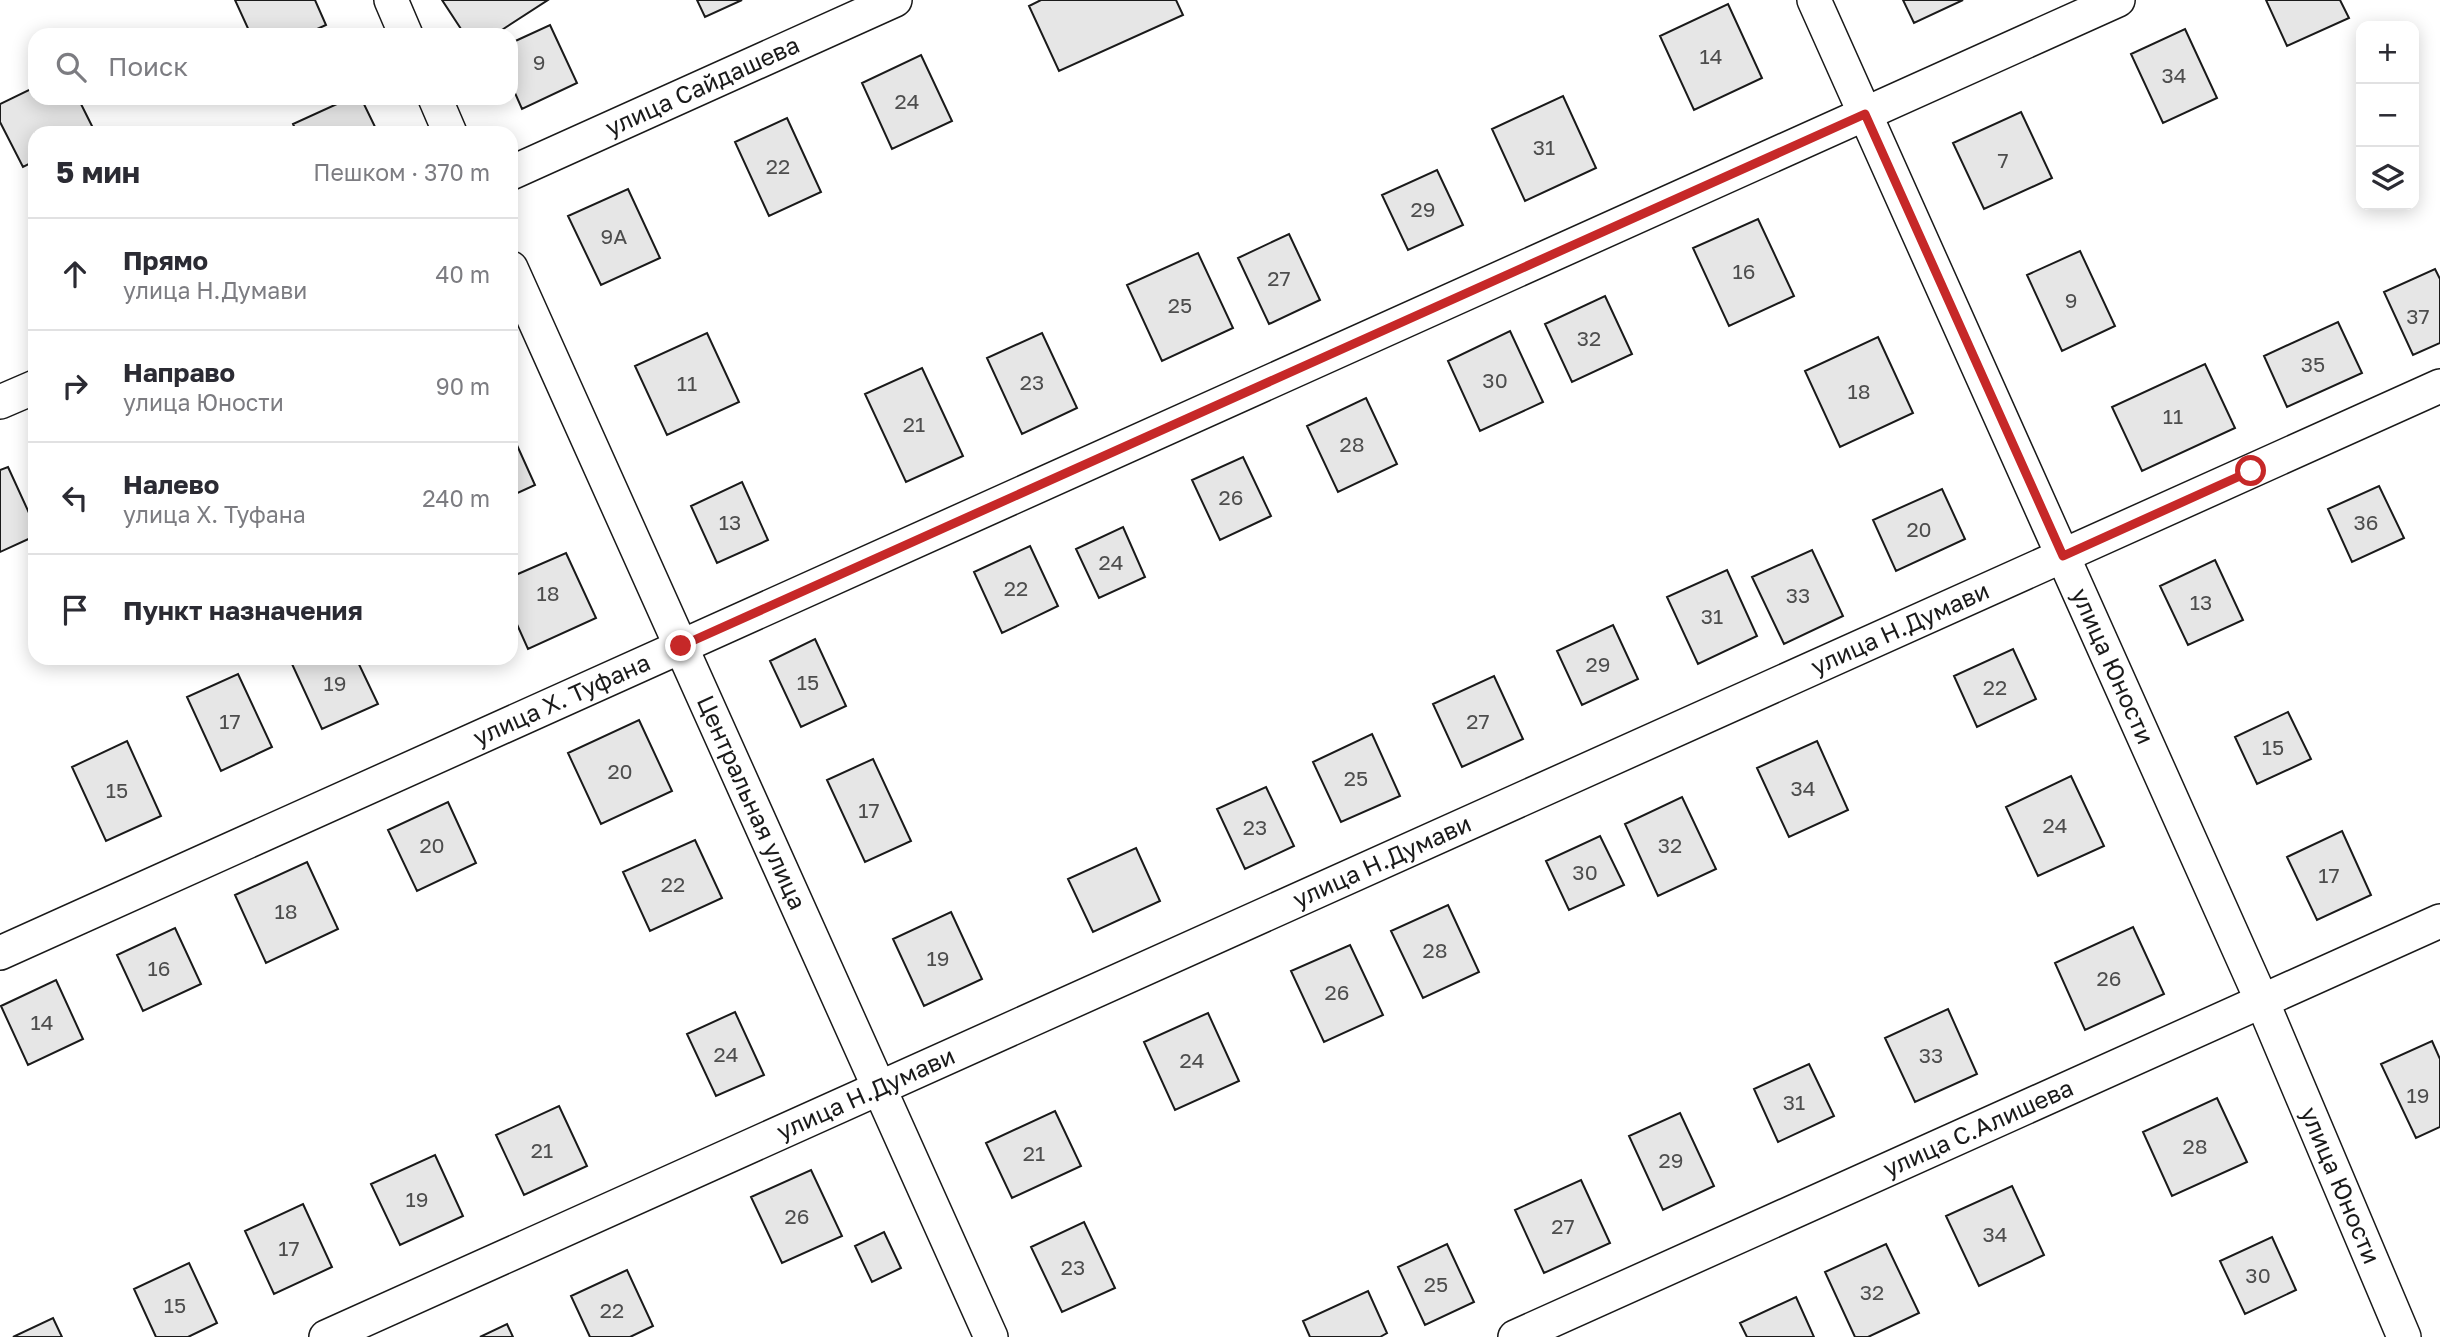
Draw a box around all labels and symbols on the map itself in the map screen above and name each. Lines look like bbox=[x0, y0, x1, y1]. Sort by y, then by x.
street label: улица Сайдашева bbox=[600, 29, 803, 142]
house number: 14 bbox=[1700, 43, 1723, 69]
house number: 9 bbox=[533, 49, 545, 75]
house number: 34 bbox=[2161, 62, 2187, 88]
house number: 24 bbox=[895, 88, 920, 114]
house number: 31 bbox=[1533, 134, 1555, 160]
house number: 7 bbox=[1997, 147, 2009, 173]
house number: 22 bbox=[766, 153, 790, 179]
house number: 29 bbox=[1411, 196, 1435, 222]
house number: 9А bbox=[601, 223, 627, 249]
house number: 16 bbox=[1733, 258, 1755, 284]
house number: 27 bbox=[1267, 265, 1291, 291]
house number: 9 bbox=[2065, 287, 2077, 313]
house number: 25 bbox=[1168, 292, 1192, 318]
house number: 37 bbox=[2406, 303, 2430, 329]
house number: 32 bbox=[1577, 325, 1601, 351]
house number: 35 bbox=[2301, 351, 2325, 377]
house number: 30 bbox=[1482, 367, 1508, 393]
house number: 23 bbox=[1020, 369, 1044, 395]
house number: 11 bbox=[677, 370, 697, 396]
house number: 18 bbox=[1848, 378, 1871, 404]
house number: 11 bbox=[2163, 403, 2183, 429]
house number: 21 bbox=[903, 411, 925, 437]
house number: 28 bbox=[1340, 431, 1365, 457]
route start bbox=[2235, 455, 2266, 486]
house number: 26 bbox=[1219, 484, 1243, 510]
house number: 13 bbox=[719, 509, 741, 535]
house number: 36 bbox=[2354, 509, 2379, 535]
house number: 20 bbox=[1906, 516, 1932, 542]
house number: 24 bbox=[1099, 549, 1124, 575]
house number: 22 bbox=[1004, 575, 1028, 601]
street label: улица Н.Думави bbox=[1806, 575, 1993, 680]
house number: 18 bbox=[537, 580, 560, 606]
house number: 33 bbox=[1786, 582, 1810, 608]
street label: улица Юности bbox=[2066, 583, 2161, 748]
house number: 13 bbox=[2190, 589, 2212, 615]
house number: 31 bbox=[1701, 603, 1723, 629]
route end bbox=[665, 630, 696, 661]
street label: улица Х. Туфана bbox=[468, 646, 654, 751]
house number: 29 bbox=[1586, 651, 1610, 677]
house number: 15 bbox=[797, 669, 819, 695]
house number: 19 bbox=[324, 670, 346, 696]
house number: 22 bbox=[1983, 674, 2007, 700]
street label: Центральная улица bbox=[692, 690, 813, 914]
house number: 17 bbox=[219, 708, 241, 734]
house number: 27 bbox=[1466, 708, 1490, 734]
house number: 15 bbox=[2262, 734, 2284, 760]
house number: 20 bbox=[607, 758, 633, 784]
house number: 25 bbox=[1344, 765, 1368, 791]
house number: 34 bbox=[1790, 775, 1816, 801]
house number: 15 bbox=[106, 777, 128, 803]
house number: 17 bbox=[858, 797, 880, 823]
street label: улица Н.Думави bbox=[1288, 808, 1475, 913]
house number: 24 bbox=[2043, 812, 2068, 838]
house number: 23 bbox=[1243, 814, 1267, 840]
house number: 20 bbox=[419, 832, 445, 858]
house number: 32 bbox=[1658, 832, 1682, 858]
house number: 30 bbox=[1572, 859, 1598, 885]
house number: 17 bbox=[2318, 862, 2340, 888]
house number: 22 bbox=[661, 871, 685, 897]
house number: 18 bbox=[275, 898, 298, 924]
house number: 28 bbox=[1423, 937, 1448, 963]
house number: 19 bbox=[927, 945, 949, 971]
house number: 16 bbox=[148, 955, 170, 981]
house number: 26 bbox=[2097, 965, 2121, 991]
house number: 26 bbox=[1325, 979, 1349, 1005]
house number: 14 bbox=[31, 1009, 54, 1035]
street label: улица Н.Думави bbox=[772, 1040, 959, 1145]
house number: 24 bbox=[714, 1041, 739, 1067]
house number: 33 bbox=[1919, 1042, 1943, 1068]
house number: 24 bbox=[1180, 1047, 1205, 1073]
street label: улица С.Алишева bbox=[1878, 1072, 2077, 1183]
house number: 19 bbox=[2407, 1082, 2429, 1108]
house number: 31 bbox=[1783, 1089, 1805, 1115]
street label: улица Юности bbox=[2295, 1102, 2387, 1268]
house number: 28 bbox=[2183, 1133, 2208, 1159]
house number: 21 bbox=[531, 1137, 553, 1163]
house number: 21 bbox=[1023, 1140, 1045, 1166]
house number: 29 bbox=[1659, 1147, 1683, 1173]
house number: 19 bbox=[406, 1186, 428, 1212]
house number: 26 bbox=[785, 1203, 809, 1229]
house number: 27 bbox=[1551, 1213, 1575, 1239]
house number: 34 bbox=[1982, 1221, 2008, 1247]
house number: 17 bbox=[278, 1235, 300, 1261]
house number: 23 bbox=[1061, 1254, 1085, 1280]
house number: 30 bbox=[2245, 1262, 2271, 1288]
house number: 25 bbox=[1424, 1271, 1448, 1297]
house number: 32 bbox=[1860, 1279, 1884, 1305]
house number: 15 bbox=[164, 1292, 186, 1318]
house number: 22 bbox=[600, 1297, 624, 1323]

